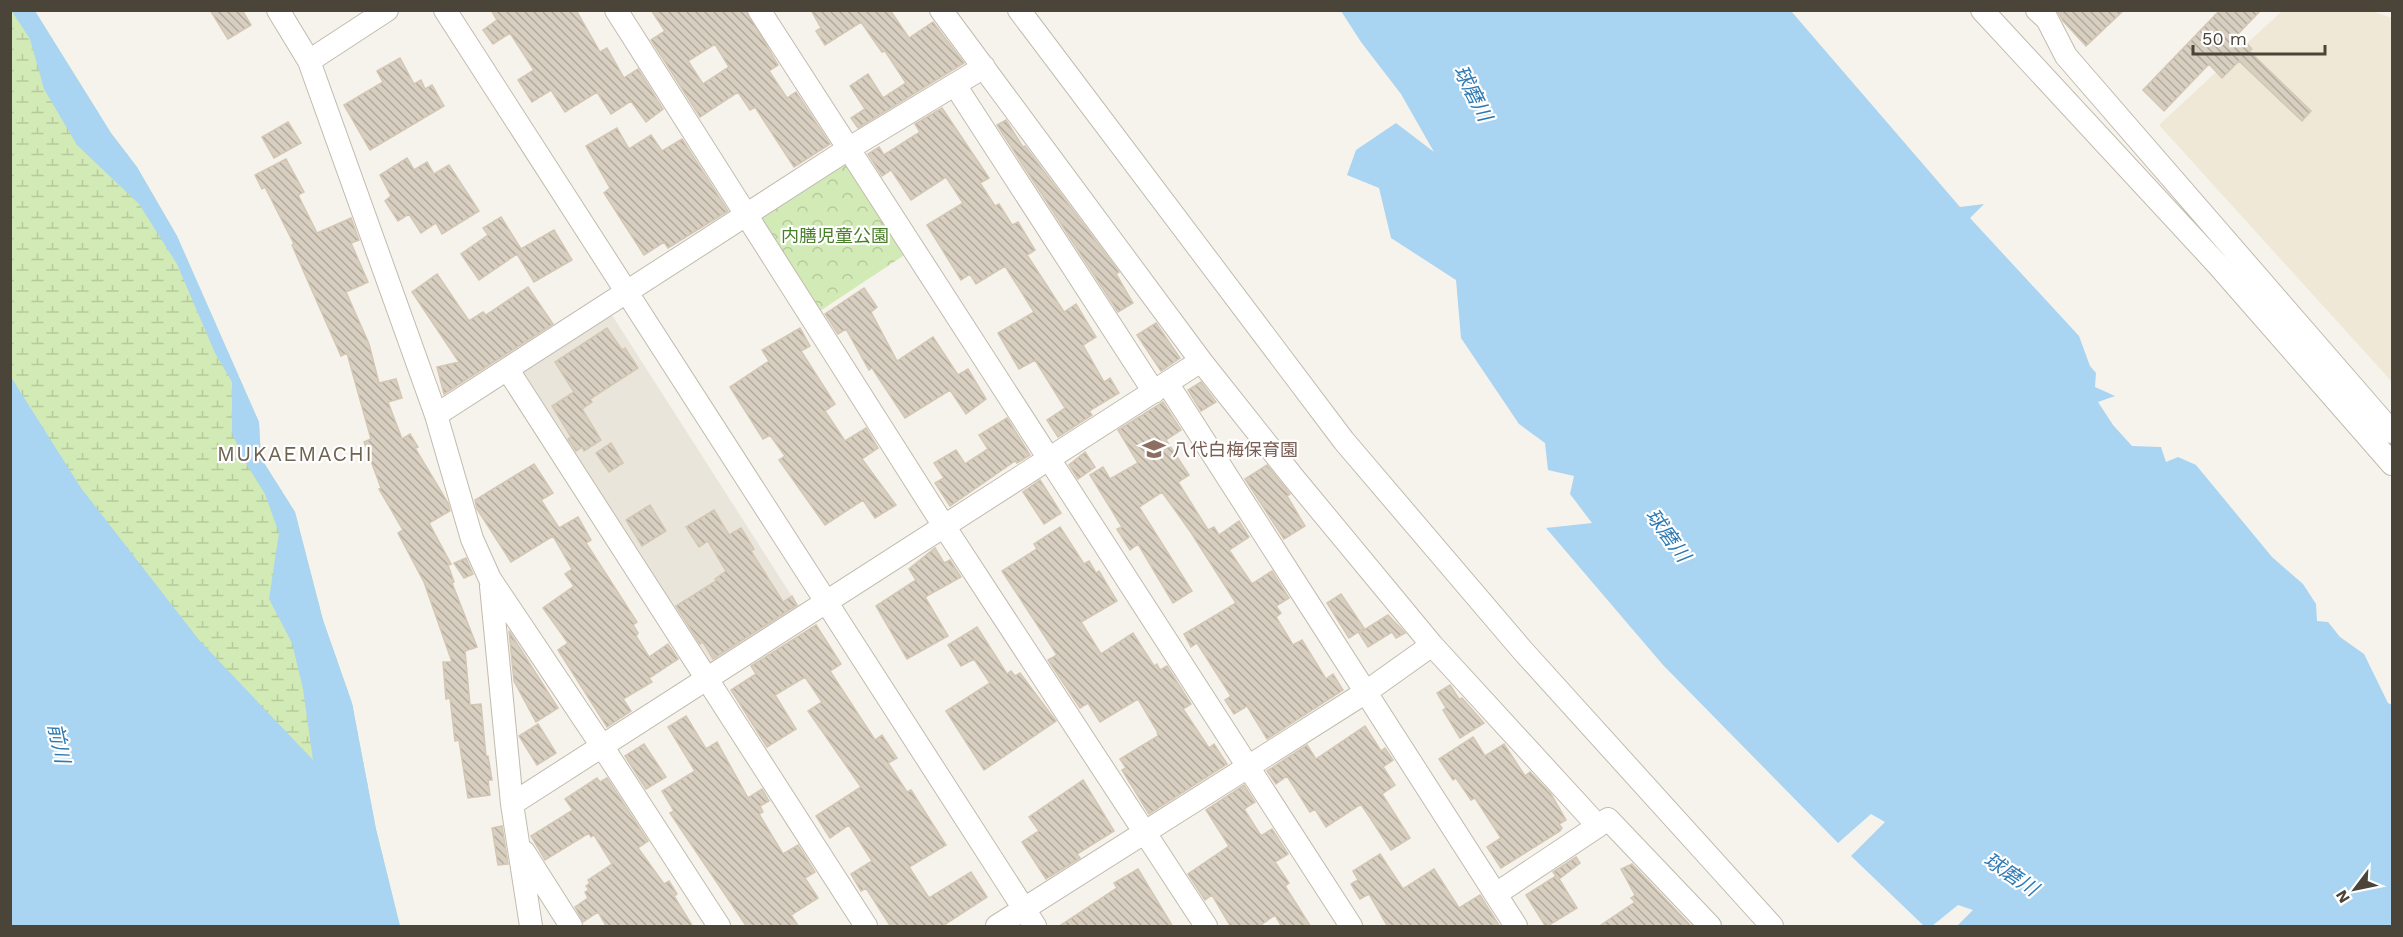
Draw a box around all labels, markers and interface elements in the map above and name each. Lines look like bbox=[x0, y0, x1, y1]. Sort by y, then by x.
scale bar bbox=[2193, 18, 2325, 56]
text: 50 m bbox=[2202, 28, 2247, 49]
water label: 球磨川 bbox=[1449, 61, 1498, 127]
park label: 内膳児童公園 bbox=[781, 225, 889, 246]
school or university icon: 八代白梅保育園 bbox=[1141, 436, 1167, 462]
place label: 八代白梅保育園 bbox=[1172, 439, 1298, 460]
district label: MUKAEMACHI bbox=[217, 441, 373, 466]
water label: 球磨川 bbox=[1641, 504, 1697, 568]
water label: 前川 bbox=[43, 721, 75, 767]
water label: 球磨川 bbox=[1979, 847, 2044, 902]
north arrow bbox=[2325, 859, 2385, 919]
text: N bbox=[2332, 887, 2354, 907]

